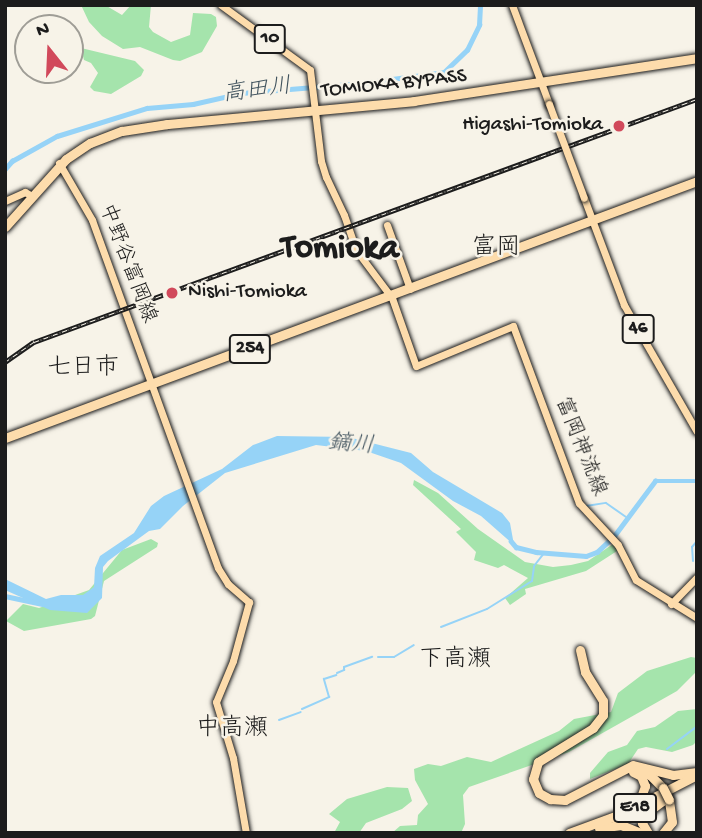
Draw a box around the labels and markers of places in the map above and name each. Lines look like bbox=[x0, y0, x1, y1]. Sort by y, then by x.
place label: Higashi-Tomioka bbox=[462, 113, 603, 139]
marker: Higashi-Tomioka bbox=[609, 116, 629, 136]
place label: Nishi-Tomioka bbox=[188, 280, 307, 306]
marker: Nishi-Tomioka bbox=[162, 283, 182, 303]

